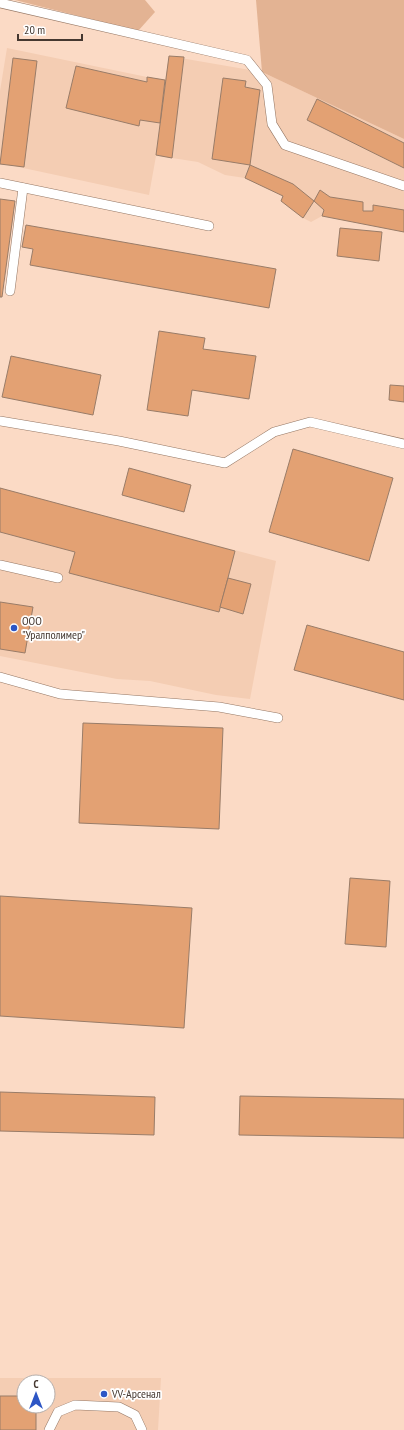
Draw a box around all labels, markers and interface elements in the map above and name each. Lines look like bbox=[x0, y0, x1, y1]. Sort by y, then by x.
scale bar bbox=[18, 16, 82, 42]
text: 20 m bbox=[24, 22, 45, 37]
place label: OOO "Уралполимер" bbox=[22, 613, 85, 642]
marker: OOO "Уралполимер" bbox=[9, 623, 19, 633]
north arrow bbox=[16, 1374, 56, 1414]
text: С bbox=[33, 1377, 39, 1391]
place label: VV-Арсенал bbox=[111, 1386, 161, 1401]
marker: VV-Арсенал bbox=[99, 1389, 109, 1399]

